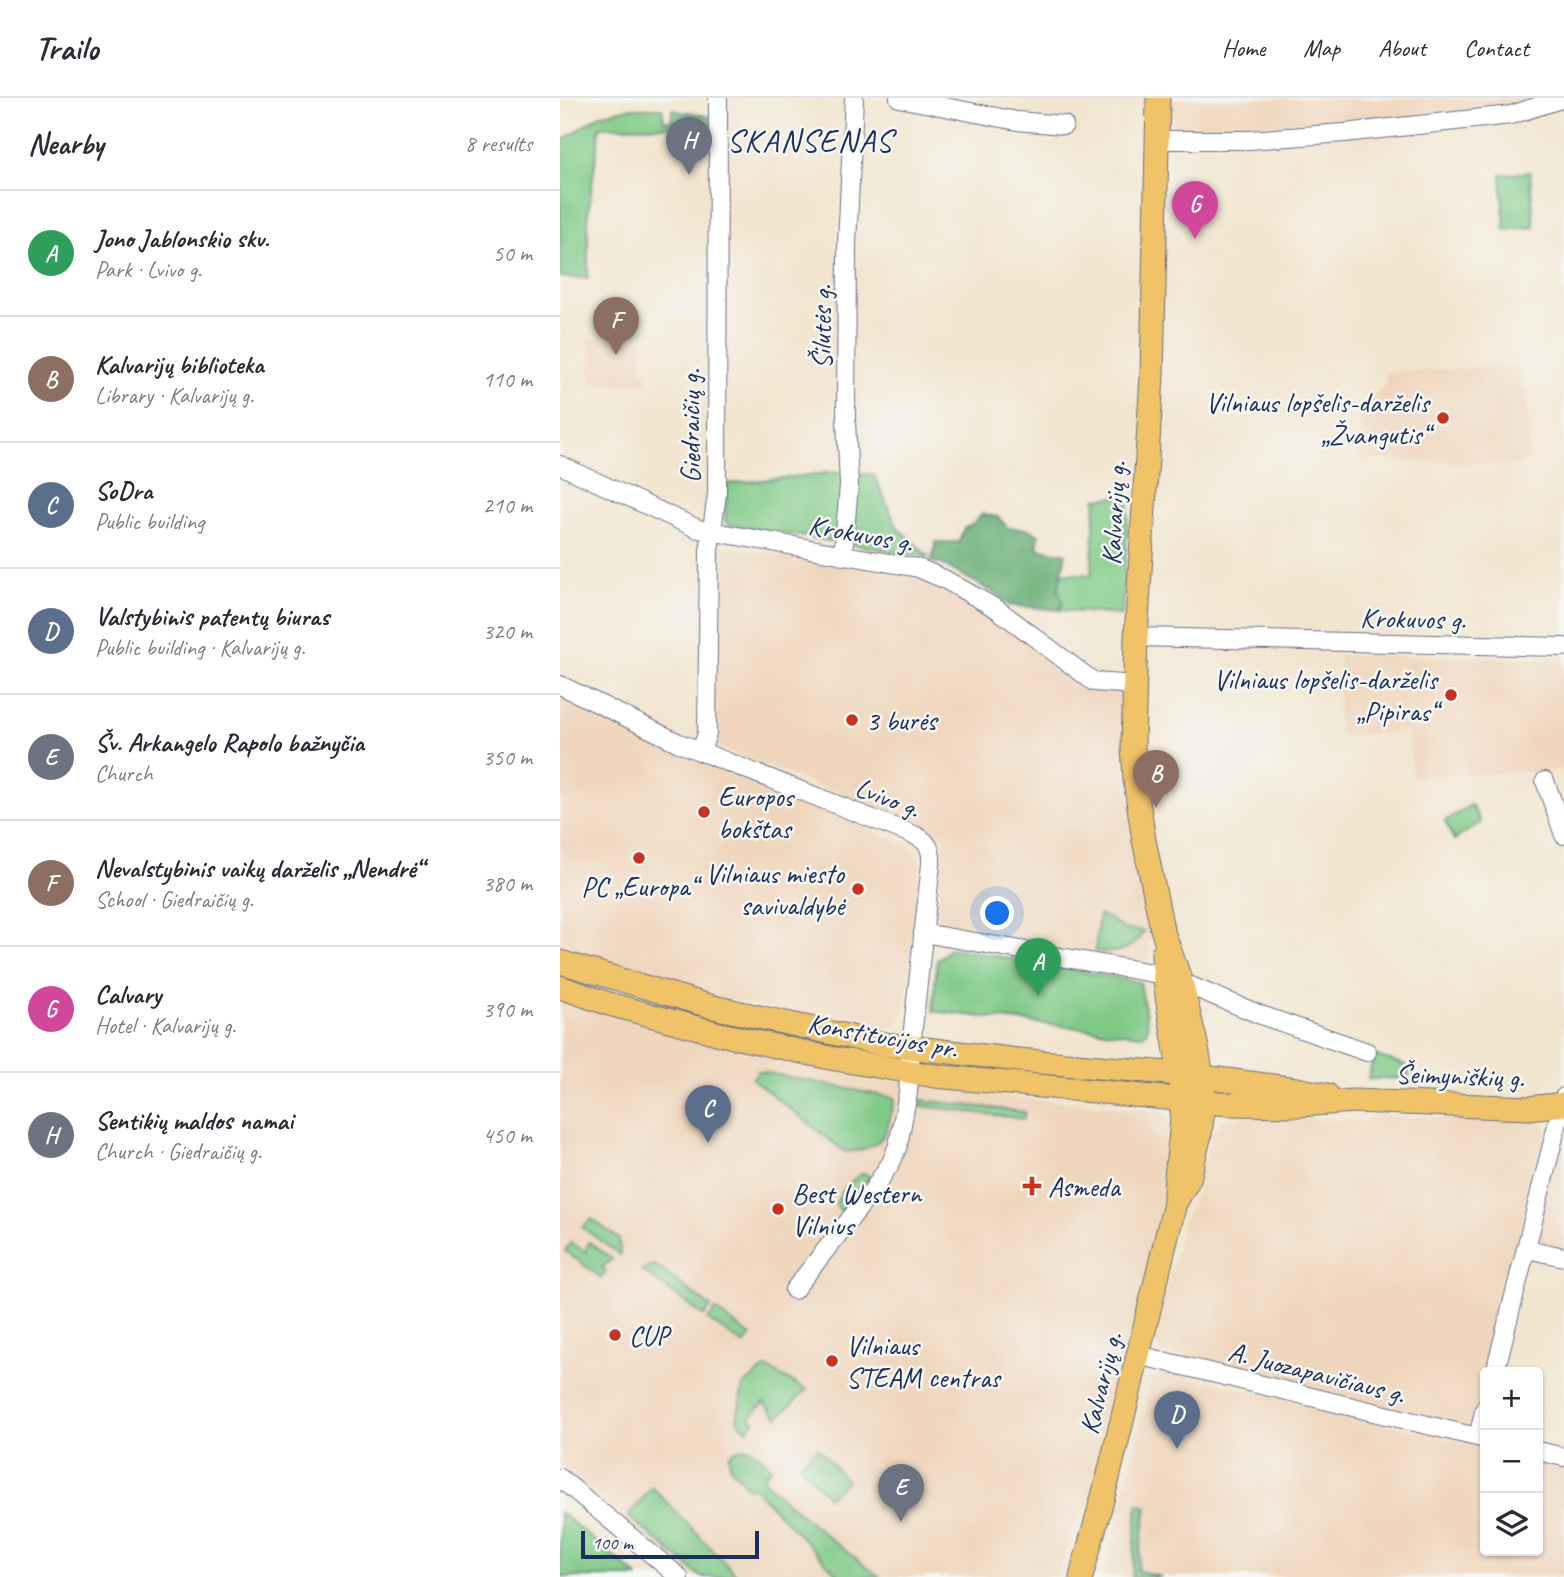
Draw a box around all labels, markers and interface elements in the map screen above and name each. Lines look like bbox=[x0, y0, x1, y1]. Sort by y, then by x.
text: Trailo bbox=[35, 27, 98, 69]
text: Home bbox=[1222, 33, 1265, 63]
text: Map bbox=[1303, 33, 1340, 63]
text: About bbox=[1378, 33, 1426, 63]
text: Contact bbox=[1464, 33, 1529, 63]
pin: H bbox=[666, 117, 712, 175]
district label: SKANSENAS bbox=[727, 120, 898, 161]
text: Nearby bbox=[28, 125, 104, 163]
text: 8 results bbox=[465, 129, 532, 158]
pin: G bbox=[1172, 181, 1218, 239]
text: Jono Jablonskio skv. bbox=[95, 222, 269, 255]
text: A bbox=[45, 239, 57, 268]
text: 50 m bbox=[493, 239, 532, 268]
text: Park · Lvivo g. bbox=[95, 255, 202, 284]
street label: Šilutės g. bbox=[804, 284, 839, 369]
pin: F bbox=[593, 297, 639, 355]
text: Kalvarijų biblioteka bbox=[95, 348, 264, 381]
text: B bbox=[45, 365, 57, 394]
text: 110 m bbox=[483, 365, 532, 394]
street label: Giedraičių g. bbox=[673, 369, 708, 483]
text: Library · Kalvarijų g. bbox=[95, 381, 254, 410]
place label: Vilniaus lopšelis-darželis „Žvangutis“ bbox=[1206, 385, 1435, 452]
marker: Vilniaus lopšelis-darželis „Žvangutis“ bbox=[1435, 410, 1451, 426]
street label: Kalvarijų g. bbox=[1093, 460, 1134, 566]
text: SoDra bbox=[95, 474, 152, 507]
text: C bbox=[46, 491, 56, 520]
text: 210 m bbox=[483, 491, 532, 520]
text: Public building bbox=[95, 507, 204, 536]
street label: Krokuvos g. bbox=[806, 507, 916, 560]
text: Valstybinis patentų biuras bbox=[95, 600, 329, 633]
street label: Krokuvos g. bbox=[1360, 600, 1466, 637]
text: D bbox=[44, 617, 58, 646]
text: 320 m bbox=[483, 617, 532, 646]
text: Public building · Kalvarijų g. bbox=[95, 633, 305, 662]
place label: Vilniaus lopšelis-darželis „Pipiras“ bbox=[1214, 662, 1443, 729]
marker: Vilniaus lopšelis-darželis „Pipiras“ bbox=[1443, 687, 1459, 703]
place label: 3 burės bbox=[866, 703, 939, 738]
marker: 3 burės bbox=[844, 712, 860, 728]
text: Šv. Arkangelo Rapolo bažnyčia bbox=[95, 726, 364, 759]
text: E bbox=[45, 743, 57, 772]
text: 350 m bbox=[483, 743, 532, 772]
pin: B bbox=[1133, 750, 1179, 808]
text: Church bbox=[95, 759, 153, 788]
street label: Lvivo g. bbox=[851, 769, 926, 826]
place label: Europos bokštas bbox=[718, 779, 796, 846]
marker: Europos bokštas bbox=[696, 804, 712, 820]
marker: PC „Europa“ bbox=[631, 850, 647, 866]
text: Nevalstybinis vaikų darželis „Nendrė“ bbox=[95, 852, 422, 885]
place label: Vilniaus miesto savivaldybė bbox=[706, 856, 847, 923]
text: F bbox=[46, 869, 56, 898]
text: 380 m bbox=[483, 869, 532, 898]
place label: PC „Europa“ bbox=[581, 869, 702, 904]
marker: Vilniaus miesto savivaldybė bbox=[850, 881, 866, 897]
text: School · Giedraičių g. bbox=[95, 885, 253, 914]
your location bbox=[980, 896, 1014, 930]
pin: A bbox=[1015, 938, 1061, 996]
text: Calvary bbox=[95, 978, 161, 1011]
text: G bbox=[45, 995, 57, 1024]
text: 390 m bbox=[483, 995, 532, 1024]
street label: Konstitucijos pr. bbox=[805, 1005, 961, 1066]
text: Hotel · Kalvarijų g. bbox=[95, 1011, 236, 1040]
street label: Šeimyniškių g. bbox=[1395, 1056, 1525, 1095]
pin: C bbox=[685, 1085, 731, 1143]
text: Sentikių maldos namai bbox=[95, 1104, 293, 1137]
text: H bbox=[44, 1121, 58, 1150]
text: 450 m bbox=[483, 1121, 532, 1150]
text: Church · Giedraičių g. bbox=[95, 1137, 262, 1166]
place label: Asmeda bbox=[1048, 1169, 1122, 1204]
place label: Best Western Vilnius bbox=[792, 1176, 923, 1243]
marker: Asmeda bbox=[1022, 1176, 1042, 1196]
marker: Best Western Vilnius bbox=[770, 1201, 786, 1217]
place label: CUP bbox=[629, 1318, 672, 1353]
marker: CUP bbox=[607, 1327, 623, 1343]
place label: Vilniaus STEAM centras bbox=[846, 1328, 1002, 1395]
street label: Kalvarijų g. bbox=[1071, 1328, 1130, 1438]
street label: A. Juozapavičiaus g. bbox=[1225, 1334, 1409, 1411]
marker: Vilniaus STEAM centras bbox=[824, 1353, 840, 1369]
map controls bbox=[1480, 1367, 1543, 1556]
button: + bbox=[1480, 1367, 1543, 1430]
pin: D bbox=[1154, 1391, 1200, 1449]
button: − bbox=[1480, 1430, 1543, 1493]
pin: E bbox=[878, 1464, 924, 1522]
button: layers bbox=[1480, 1493, 1543, 1556]
scale bar bbox=[581, 1528, 760, 1560]
text: 100 m bbox=[592, 1531, 633, 1555]

